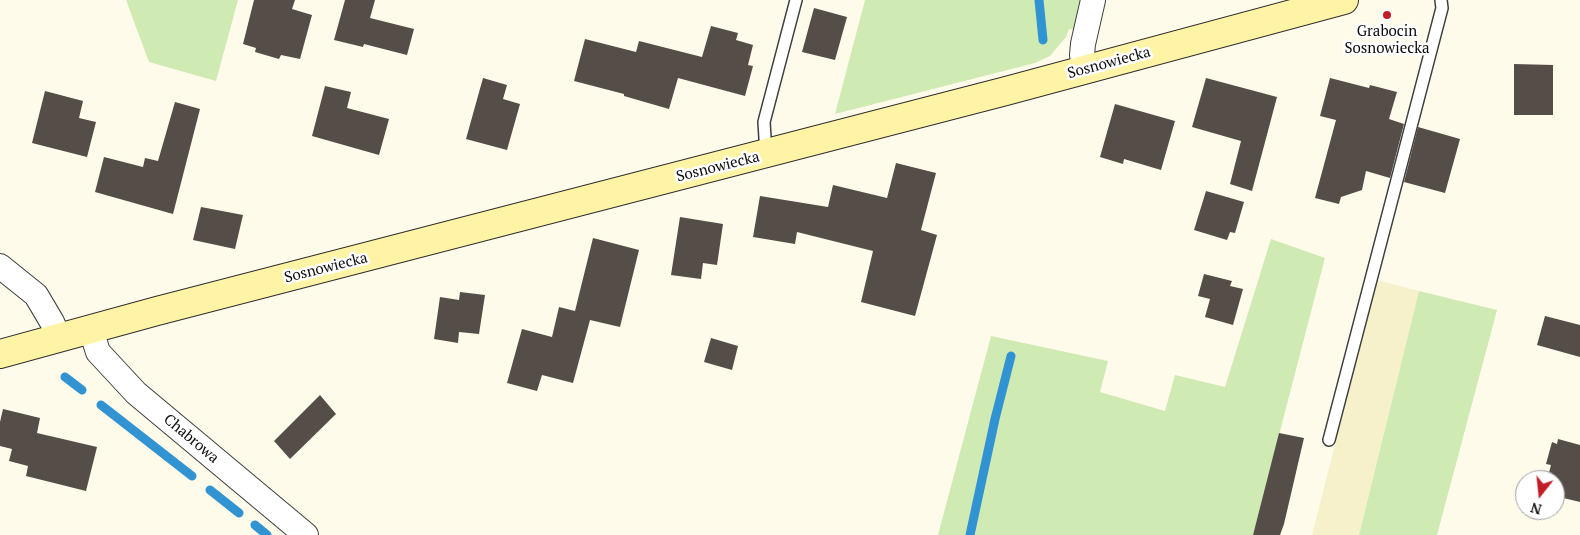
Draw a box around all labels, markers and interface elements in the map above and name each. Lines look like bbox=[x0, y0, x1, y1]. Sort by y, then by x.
marker: Grabocin Sosnowiecka bbox=[1381, 9, 1393, 21]
place label: Grabocin Sosnowiecka bbox=[1344, 23, 1430, 58]
street label: Sosnowiecka bbox=[1066, 43, 1152, 83]
street label: Sosnowiecka bbox=[675, 148, 761, 186]
street label: Sosnowiecka bbox=[283, 249, 369, 287]
street label: Chabrowa bbox=[160, 411, 222, 467]
north arrow bbox=[1515, 470, 1565, 520]
text: N bbox=[1528, 498, 1544, 520]

